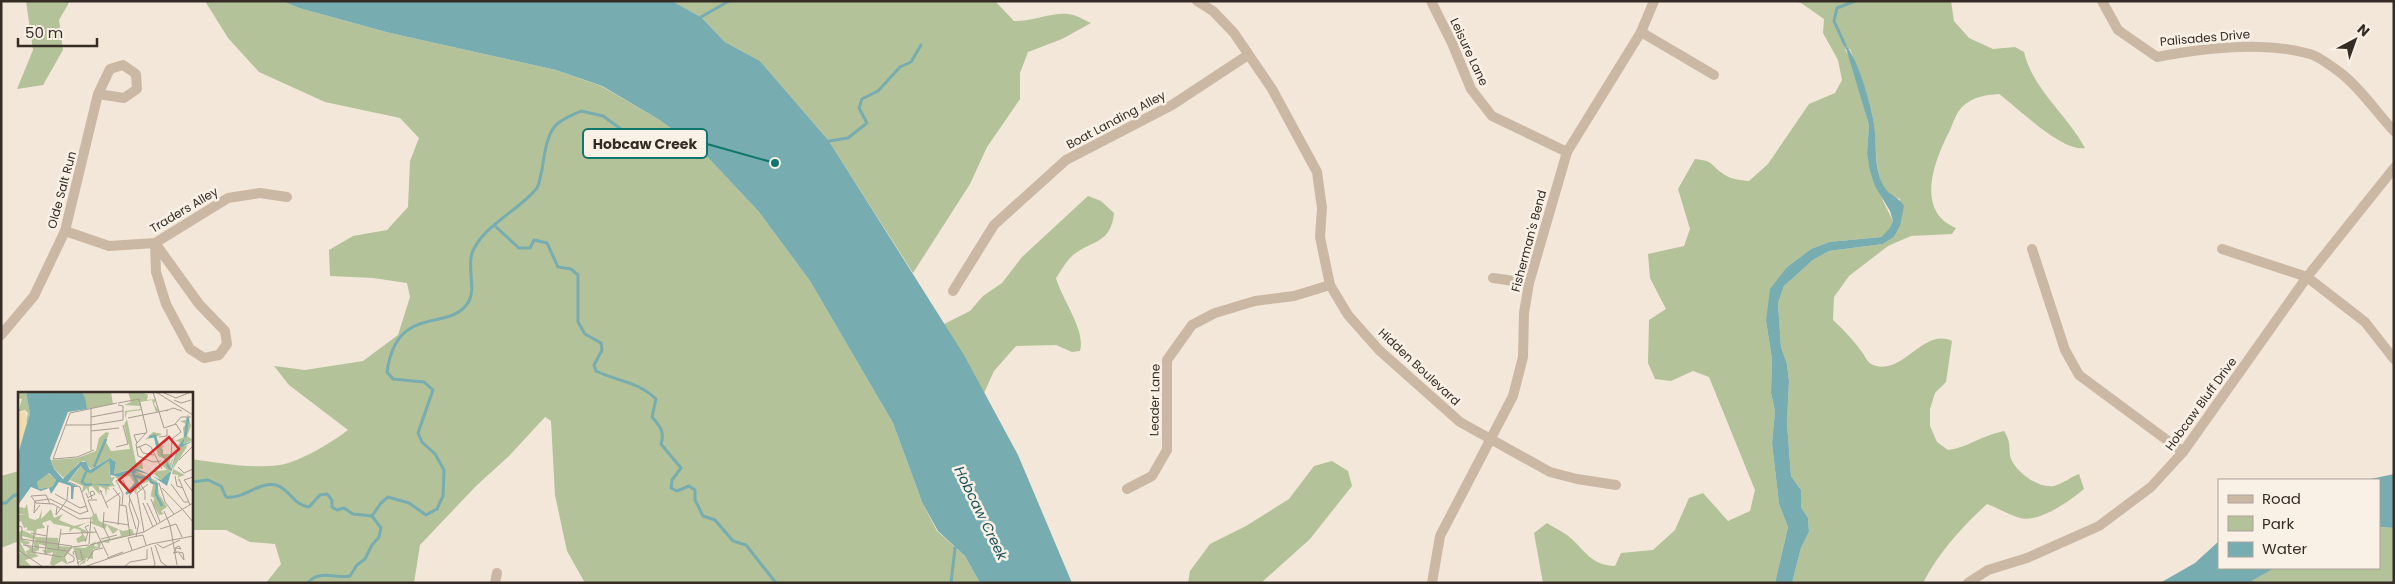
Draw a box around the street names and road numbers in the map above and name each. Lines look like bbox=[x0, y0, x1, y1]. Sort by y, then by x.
street label: Leisure Lane bbox=[1446, 15, 1493, 88]
street label: Palisades Drive bbox=[2159, 25, 2251, 50]
street label: Boat Landing Alley bbox=[1063, 86, 1169, 153]
street label: Olde Salt Run bbox=[43, 149, 80, 230]
street label: Traders Alley bbox=[146, 182, 221, 237]
street label: Fisherman's Bend bbox=[1507, 188, 1550, 294]
street label: Hidden Boulevard bbox=[1375, 324, 1464, 409]
street label: Hobcaw Bluff Drive bbox=[2161, 354, 2240, 454]
street label: Leader Lane bbox=[1145, 364, 1164, 436]

